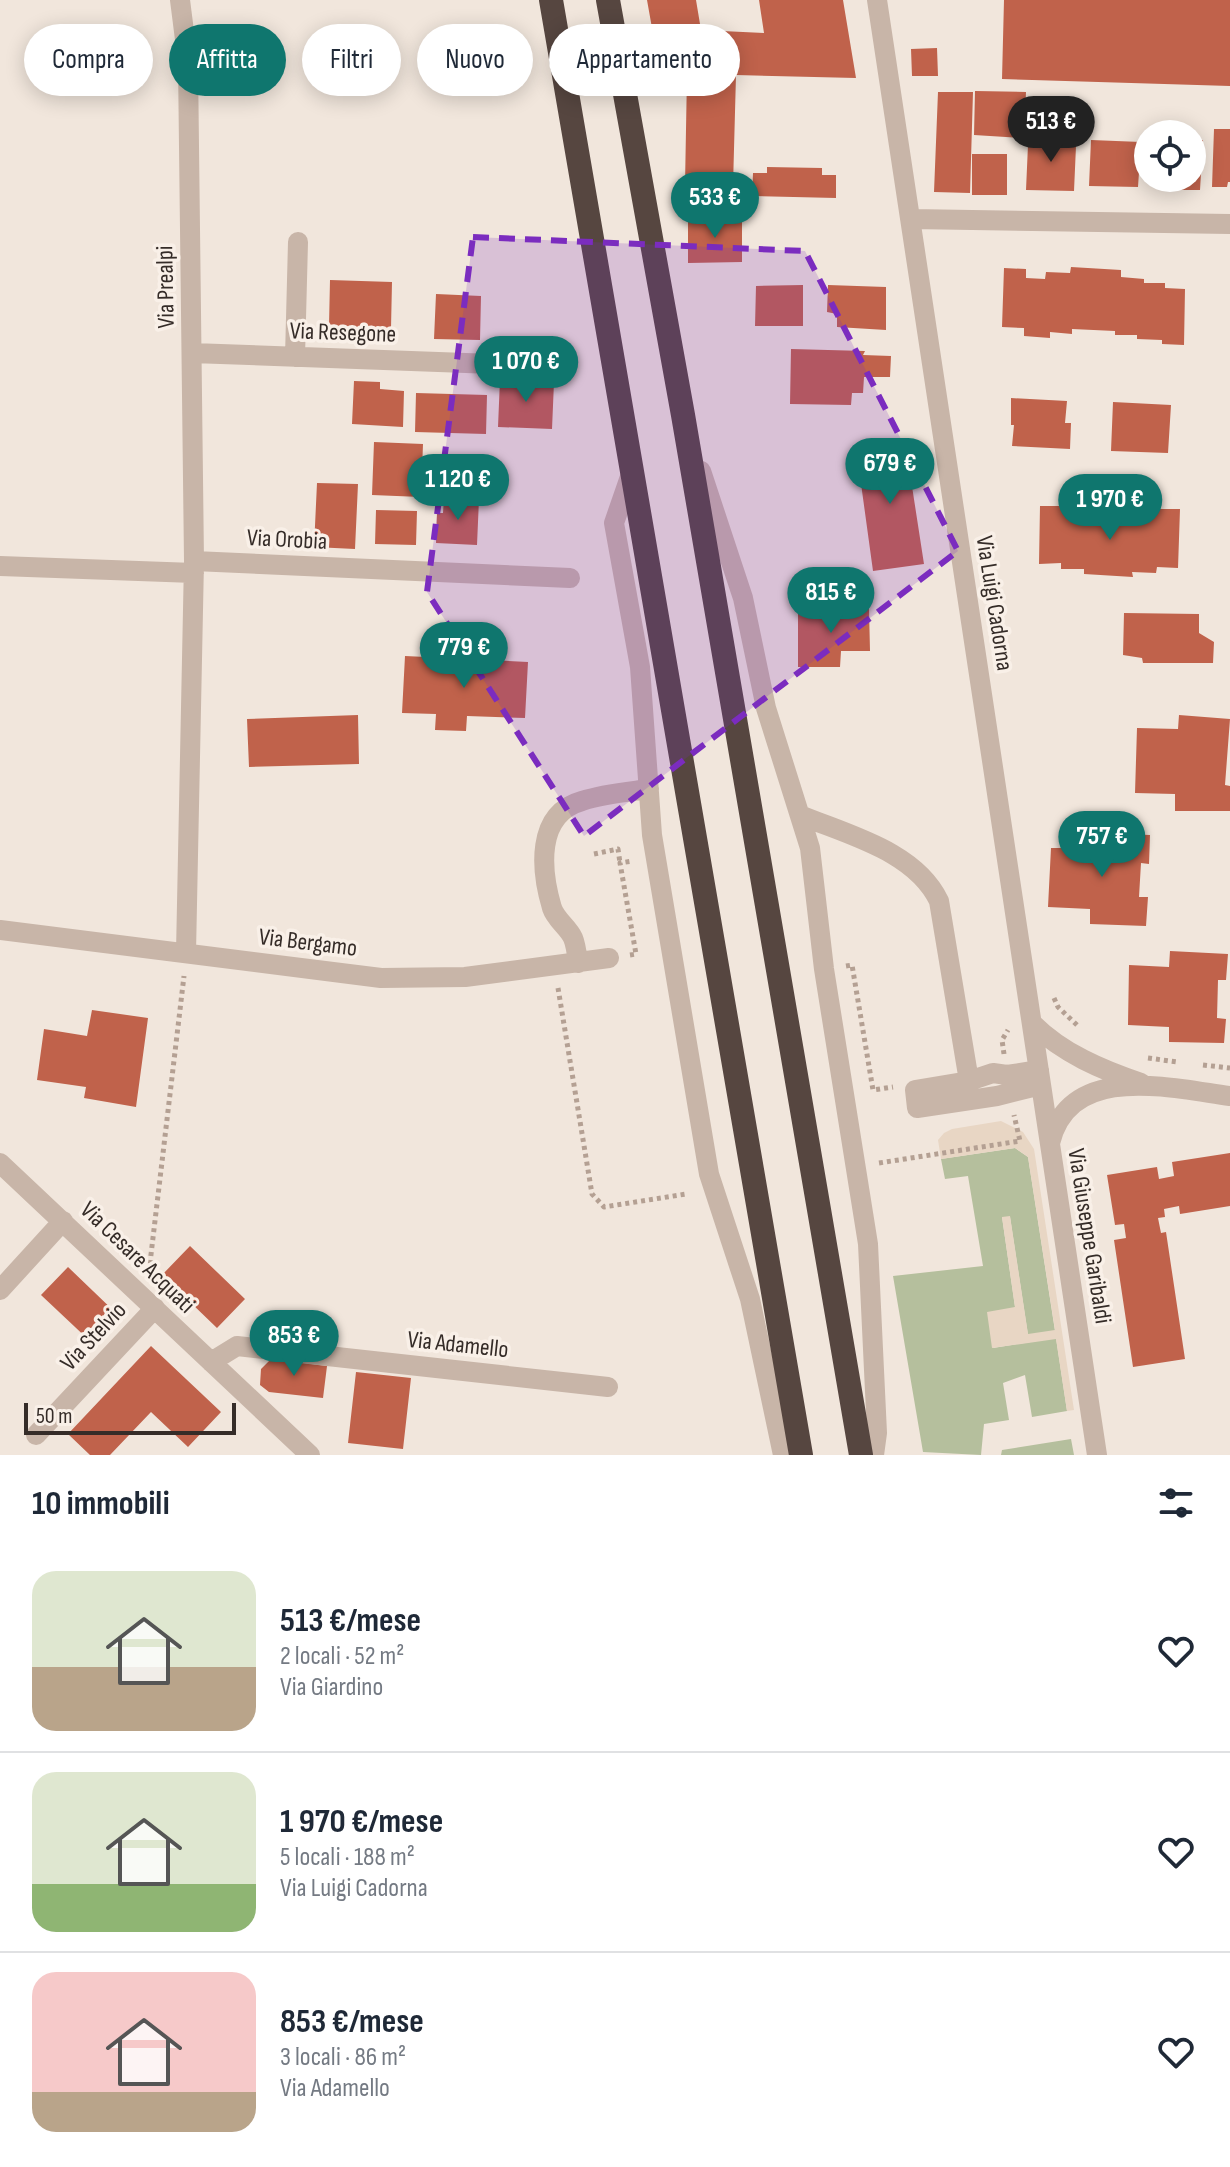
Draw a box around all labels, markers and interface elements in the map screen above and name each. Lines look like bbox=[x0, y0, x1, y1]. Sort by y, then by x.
chip: Compra bbox=[24, 24, 153, 96]
chip: Affitta bbox=[169, 24, 286, 96]
chip: Filtri bbox=[302, 24, 401, 96]
chip: Nuovo bbox=[417, 24, 533, 96]
chip: Appartamento bbox=[549, 24, 740, 96]
pin: 513 € bbox=[995, 96, 1107, 164]
text: 513 € bbox=[1026, 106, 1076, 137]
map controls bbox=[1134, 120, 1206, 192]
button: locate bbox=[1134, 120, 1206, 192]
pin: 533 € bbox=[659, 172, 771, 240]
text: 533 € bbox=[689, 182, 741, 213]
street label: Via Prealpi bbox=[150, 245, 181, 329]
street label: Via Resegone bbox=[289, 316, 397, 349]
pin: 1 070 € bbox=[452, 336, 600, 404]
text: 1 070 € bbox=[492, 346, 560, 377]
pin: 679 € bbox=[834, 438, 946, 506]
text: 679 € bbox=[863, 448, 917, 479]
pin: 1 120 € bbox=[384, 454, 532, 522]
text: 1 120 € bbox=[425, 464, 491, 495]
pin: 1 970 € bbox=[1036, 474, 1184, 542]
text: 1 970 € bbox=[1076, 484, 1144, 515]
street label: Via Orobia bbox=[246, 523, 328, 556]
street label: Via Luigi Cadorna bbox=[970, 533, 1019, 673]
pin: 815 € bbox=[775, 567, 887, 635]
text: 815 € bbox=[805, 577, 857, 608]
pin: 779 € bbox=[408, 622, 520, 690]
text: 779 € bbox=[438, 632, 490, 663]
pin: 757 € bbox=[1046, 811, 1158, 879]
text: 757 € bbox=[1076, 821, 1128, 852]
street label: Via Bergamo bbox=[257, 922, 359, 963]
street label: Via Giuseppe Garibaldi bbox=[1061, 1146, 1118, 1326]
street label: Via Cesare Acquati bbox=[74, 1195, 201, 1319]
street label: Via Stelvio bbox=[54, 1296, 132, 1377]
pin: 853 € bbox=[238, 1310, 350, 1378]
text: 853 € bbox=[268, 1320, 320, 1351]
street label: Via Adamello bbox=[406, 1325, 510, 1364]
scale bar bbox=[24, 1399, 236, 1435]
text: 50 m bbox=[36, 1403, 72, 1430]
icon: filters bbox=[1154, 1481, 1198, 1525]
text: 10 immobili bbox=[32, 1483, 170, 1524]
text: 513 €/mese bbox=[280, 1600, 421, 1641]
icon: home bbox=[96, 1603, 192, 1699]
icon: heart bbox=[1154, 1629, 1198, 1673]
text: 2 locali · 52 m² bbox=[280, 1641, 404, 1672]
text: Via Giardino bbox=[280, 1672, 383, 1703]
text: 1 970 €/mese bbox=[280, 1801, 443, 1842]
icon: home bbox=[96, 1804, 192, 1900]
icon: heart bbox=[1154, 1830, 1198, 1874]
text: 5 locali · 188 m² bbox=[280, 1842, 415, 1873]
text: Via Luigi Cadorna bbox=[280, 1873, 428, 1904]
text: 853 €/mese bbox=[280, 2001, 424, 2042]
icon: home bbox=[96, 2004, 192, 2100]
icon: heart bbox=[1154, 2030, 1198, 2074]
text: 3 locali · 86 m² bbox=[280, 2042, 406, 2073]
text: Via Adamello bbox=[280, 2073, 390, 2104]

